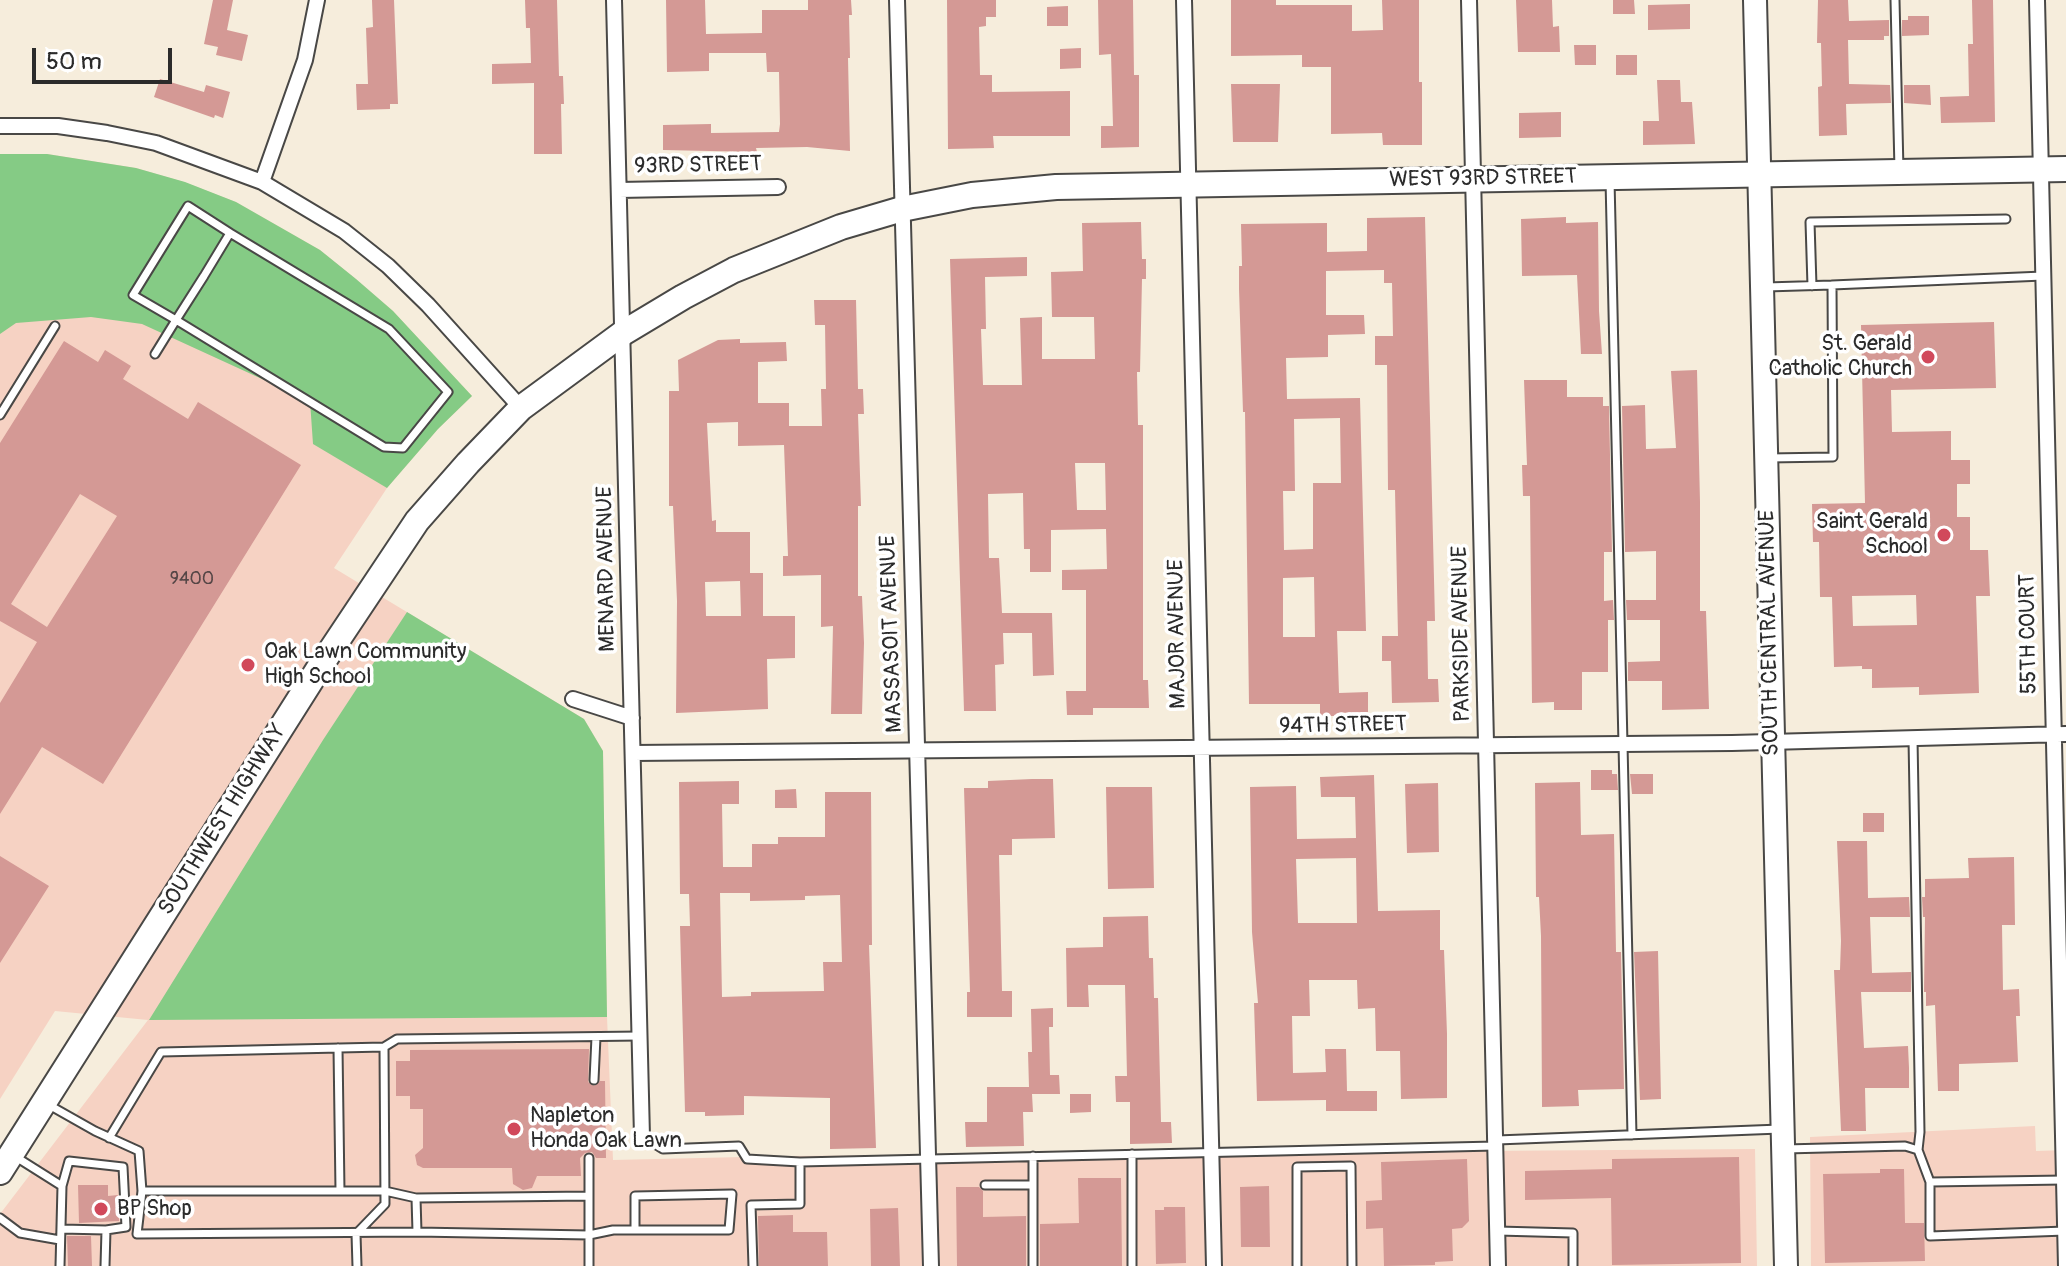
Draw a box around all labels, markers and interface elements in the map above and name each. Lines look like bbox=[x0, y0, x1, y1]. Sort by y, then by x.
scale bar bbox=[36, 32, 176, 82]
text: 50 m bbox=[46, 47, 102, 76]
street label: 93RD STREET bbox=[634, 152, 762, 180]
street label: WEST 93RD STREET bbox=[1389, 164, 1577, 194]
place label: St. Gerald Catholic Church bbox=[1768, 331, 1912, 382]
marker: St. Gerald Catholic Church bbox=[1919, 348, 1937, 366]
street label: MENARD AVENUE bbox=[592, 486, 622, 652]
place label: Saint Gerald School bbox=[1816, 509, 1928, 560]
street label: SOUTH CENTRAL AVENUE bbox=[1755, 510, 1785, 756]
marker: Saint Gerald School bbox=[1935, 526, 1953, 544]
street label: MASSASOIT AVENUE bbox=[875, 535, 909, 733]
street label: PARKSIDE AVENUE bbox=[1447, 546, 1477, 722]
street label: MAJOR AVENUE bbox=[1163, 559, 1193, 709]
house number: 9400 bbox=[170, 568, 214, 590]
street label: 55TH COURT bbox=[2015, 573, 2043, 695]
place label: Oak Lawn Community High School bbox=[264, 639, 466, 690]
marker: Oak Lawn Community High School bbox=[239, 656, 257, 674]
street label: 94TH STREET bbox=[1279, 712, 1407, 740]
street label: SOUTHWEST HIGHWAY bbox=[153, 720, 293, 920]
place label: Napleton Honda Oak Lawn bbox=[530, 1103, 682, 1154]
marker: Napleton Honda Oak Lawn bbox=[505, 1120, 523, 1138]
place label: BP Shop bbox=[117, 1196, 192, 1222]
marker: BP Shop bbox=[92, 1200, 110, 1218]

